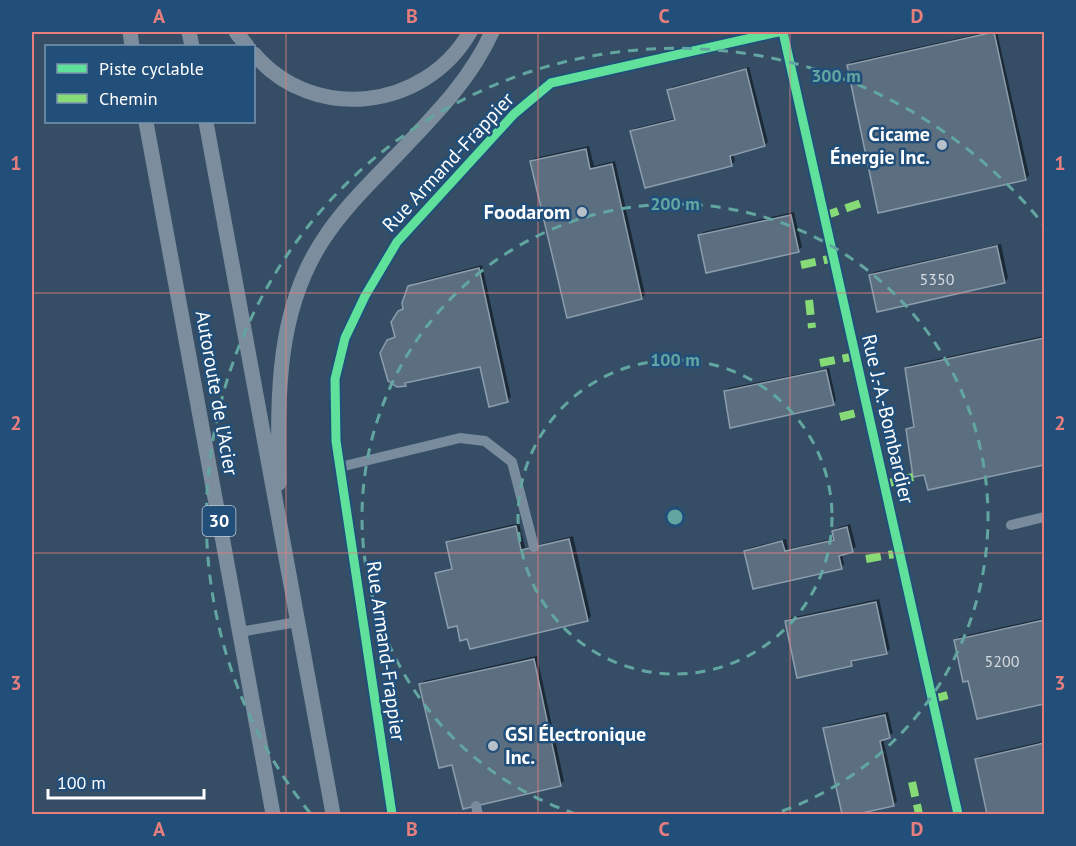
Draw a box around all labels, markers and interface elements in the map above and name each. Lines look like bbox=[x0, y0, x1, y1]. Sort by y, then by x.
text: A bbox=[153, 3, 166, 29]
text: B bbox=[406, 3, 418, 29]
text: C bbox=[658, 3, 670, 29]
text: D bbox=[911, 3, 924, 29]
legend bbox=[45, 45, 255, 123]
text: Piste cyclable bbox=[99, 57, 204, 80]
text: 300 m bbox=[811, 64, 861, 87]
street label: Rue Armand-Frappier bbox=[376, 86, 520, 237]
text: Chemin bbox=[99, 87, 158, 110]
place label: Cicame Énergie Inc. bbox=[830, 121, 930, 170]
marker: Cicame Énergie Inc. bbox=[935, 138, 949, 152]
text: 1 bbox=[10, 150, 22, 176]
text: 1 bbox=[1054, 150, 1066, 176]
text: 200 m bbox=[650, 192, 700, 215]
place label: Foodarom bbox=[484, 199, 570, 225]
marker: Foodarom bbox=[575, 205, 589, 219]
house number: 5350 bbox=[920, 269, 955, 289]
street label: Autoroute de l'Acier bbox=[190, 309, 244, 478]
street label: Rue J.-A.-Bombardier bbox=[856, 332, 920, 506]
text: 100 m bbox=[650, 348, 700, 371]
text: 2 bbox=[10, 410, 22, 436]
text: 2 bbox=[1054, 410, 1066, 436]
road number: 30 bbox=[202, 506, 236, 536]
centre of rings bbox=[665, 507, 685, 527]
street label: Rue Armand-Frappier bbox=[360, 559, 412, 743]
house number: 5200 bbox=[985, 651, 1020, 671]
text: 3 bbox=[10, 670, 22, 696]
text: 3 bbox=[1054, 670, 1066, 696]
place label: GSI Électronique Inc. bbox=[505, 721, 646, 770]
marker: GSI Électronique Inc. bbox=[486, 739, 500, 753]
scale bar bbox=[48, 762, 204, 800]
text: 100 m bbox=[57, 771, 106, 794]
text: A bbox=[153, 816, 166, 842]
text: B bbox=[406, 816, 418, 842]
text: C bbox=[658, 816, 670, 842]
text: D bbox=[911, 816, 924, 842]

